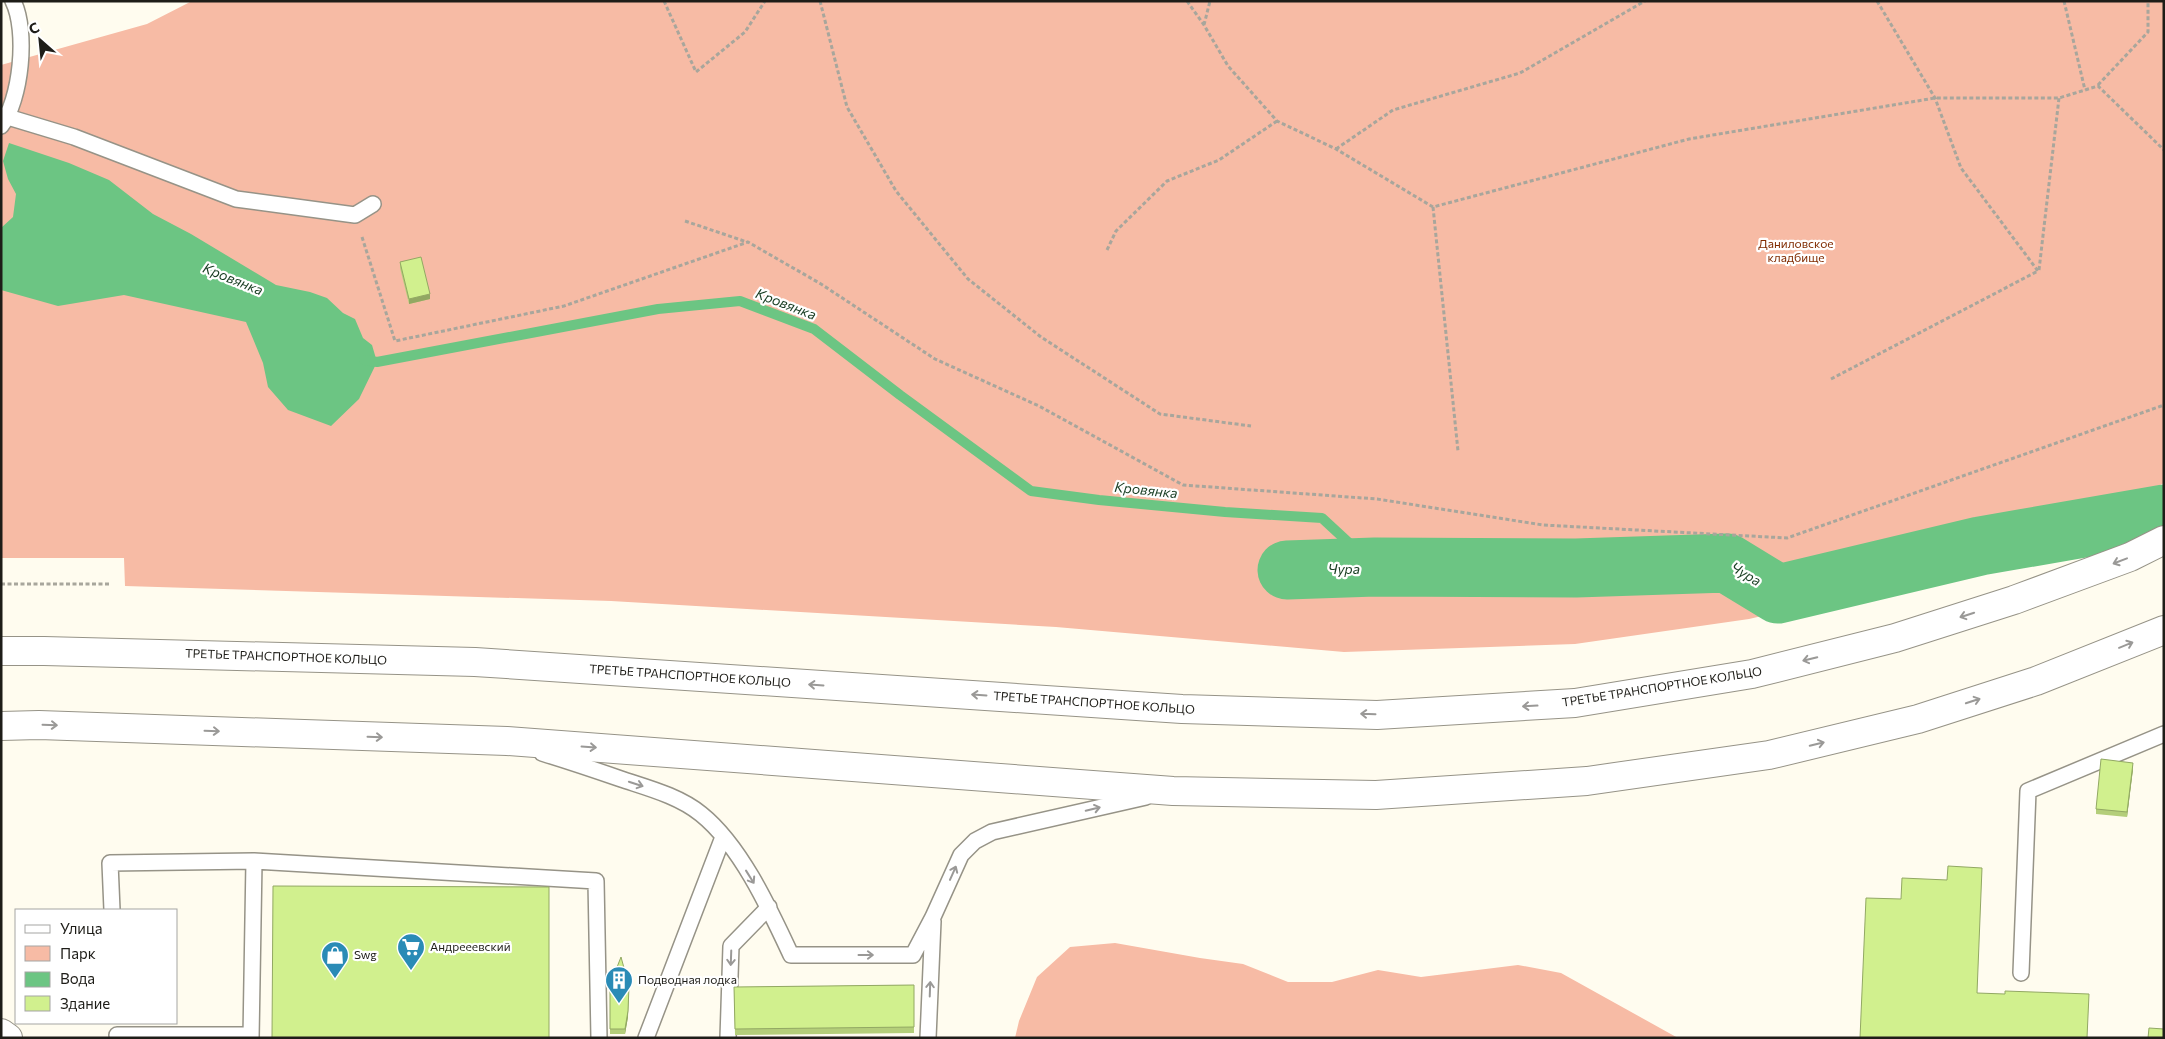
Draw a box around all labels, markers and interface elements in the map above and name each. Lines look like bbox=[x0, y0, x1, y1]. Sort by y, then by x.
north arrow bbox=[15, 15, 65, 65]
text: С bbox=[26, 18, 42, 38]
park label: Даниловское кладбище bbox=[1758, 236, 1834, 264]
water label: Кровянка bbox=[201, 259, 266, 298]
water label: Кровянка bbox=[754, 284, 819, 323]
water label: Кровянка bbox=[1114, 478, 1178, 501]
one-way arrow bbox=[2112, 557, 2127, 566]
water label: Чура bbox=[1728, 558, 1764, 589]
water label: Чура bbox=[1328, 560, 1360, 577]
one-way arrow bbox=[1959, 611, 1975, 621]
one-way arrow bbox=[2118, 640, 2133, 650]
street label: ТРЕТЬЕ ТРАНСПОРТНОЕ КОЛЬЦО bbox=[185, 645, 387, 667]
one-way arrow bbox=[1803, 655, 1819, 665]
street label: ТРЕТЬЕ ТРАНСПОРТНОЕ КОЛЬЦО bbox=[589, 661, 792, 689]
street label: ТРЕТЬЕ ТРАНСПОРТНОЕ КОЛЬЦО bbox=[1561, 663, 1763, 709]
one-way arrow bbox=[809, 680, 825, 689]
street label: ТРЕТЬЕ ТРАНСПОРТНОЕ КОЛЬЦО bbox=[993, 688, 1196, 716]
one-way arrow bbox=[971, 691, 987, 700]
one-way arrow bbox=[1965, 696, 1981, 706]
one-way arrow bbox=[1522, 701, 1538, 710]
one-way arrow bbox=[1360, 710, 1376, 719]
one-way arrow bbox=[42, 721, 58, 730]
one-way arrow bbox=[204, 726, 220, 736]
one-way arrow bbox=[367, 732, 383, 741]
one-way arrow bbox=[1808, 739, 1824, 748]
one-way arrow bbox=[581, 743, 597, 752]
one-way arrow bbox=[628, 780, 644, 789]
one-way arrow bbox=[1085, 804, 1101, 813]
one-way arrow bbox=[949, 866, 958, 881]
one-way arrow bbox=[746, 870, 756, 884]
legend bbox=[15, 909, 178, 1024]
text: Улица bbox=[60, 919, 102, 937]
supermarket icon: Андрееевский bbox=[396, 932, 426, 971]
place label: Андрееевский bbox=[430, 939, 511, 953]
shop icon: Swg bbox=[320, 940, 350, 979]
text: Парк bbox=[60, 944, 96, 962]
place label: Swg bbox=[354, 947, 377, 961]
one-way arrow bbox=[726, 949, 736, 965]
one-way arrow bbox=[858, 950, 874, 960]
building icon: Подводная лодка bbox=[604, 965, 634, 1004]
text: Вода bbox=[60, 969, 95, 987]
place label: Подводная лодка bbox=[638, 972, 737, 986]
one-way arrow bbox=[925, 981, 935, 998]
text: Здание bbox=[60, 994, 110, 1012]

